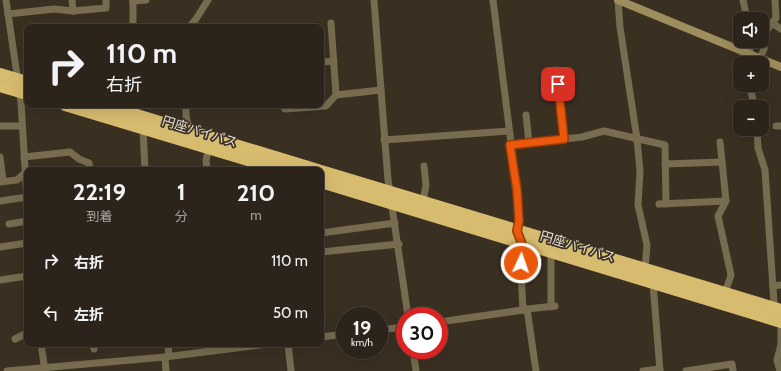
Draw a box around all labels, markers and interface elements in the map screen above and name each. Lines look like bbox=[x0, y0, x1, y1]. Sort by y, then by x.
map controls bbox=[733, 12, 769, 136]
button: sound bbox=[733, 12, 769, 48]
text: 110 m bbox=[106, 36, 177, 70]
icon: right bbox=[40, 40, 92, 92]
button: + bbox=[733, 56, 769, 92]
pin bbox=[541, 67, 575, 101]
icon: arrive bbox=[547, 73, 569, 95]
text: 右折 bbox=[106, 74, 142, 96]
button: − bbox=[733, 100, 769, 136]
street label: 円座バイパス bbox=[160, 112, 240, 150]
text: 22:19 bbox=[73, 177, 126, 206]
text: 1 bbox=[177, 177, 186, 206]
text: 210 bbox=[237, 178, 275, 207]
text: m bbox=[250, 207, 262, 223]
text: 到着 bbox=[86, 208, 112, 224]
text: 分 bbox=[175, 208, 188, 224]
street label: 円座バイパス bbox=[538, 227, 618, 265]
position arrow bbox=[500, 242, 542, 284]
icon: right bbox=[40, 250, 62, 272]
text: 110 m bbox=[271, 252, 308, 270]
text: 右折 bbox=[74, 254, 104, 272]
icon: left bbox=[40, 302, 62, 324]
text: 50 m bbox=[273, 304, 308, 322]
text: 左折 bbox=[74, 306, 104, 324]
speed limit sign: 30 bbox=[396, 307, 448, 359]
text: 19 bbox=[353, 316, 371, 340]
text: km/h bbox=[351, 336, 373, 349]

